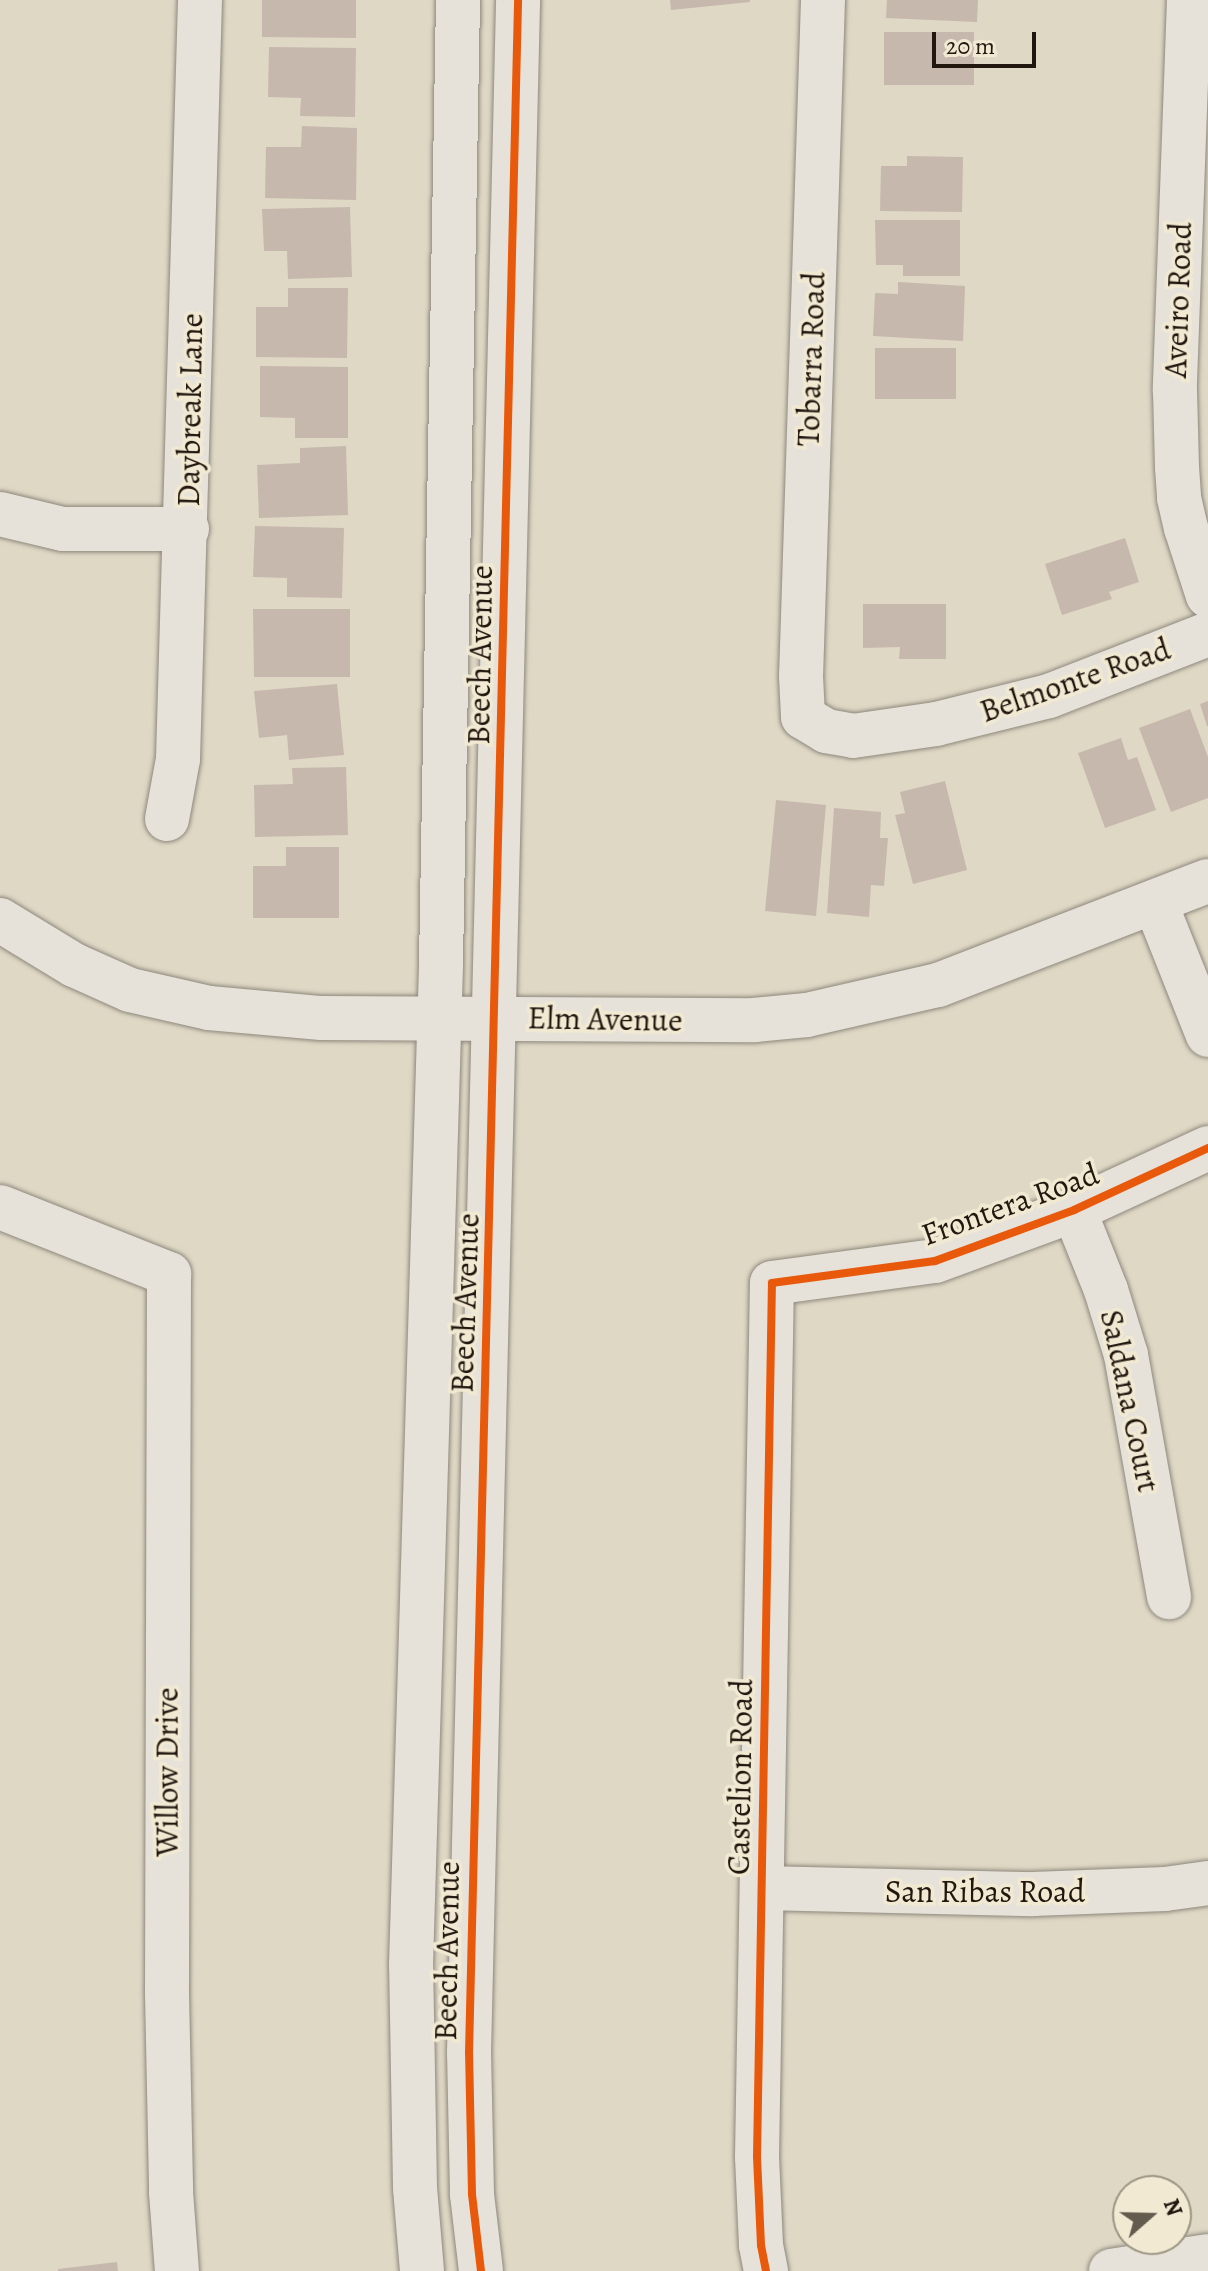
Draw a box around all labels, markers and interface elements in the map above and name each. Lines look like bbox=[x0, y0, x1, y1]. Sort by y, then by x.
scale bar bbox=[936, 16, 1040, 66]
text: 20 m bbox=[946, 30, 995, 62]
street label: Aveiro Road bbox=[1156, 221, 1200, 379]
street label: Tobarra Road bbox=[789, 271, 833, 447]
street label: Daybreak Lane bbox=[169, 313, 211, 507]
street label: Beech Avenue bbox=[459, 565, 501, 745]
street label: Belmonte Road bbox=[975, 629, 1175, 731]
street label: Elm Avenue bbox=[527, 998, 683, 1040]
street label: Frontera Road bbox=[916, 1154, 1104, 1254]
street label: Beech Avenue bbox=[443, 1213, 487, 1393]
street label: Saldana Court bbox=[1092, 1306, 1168, 1496]
street label: Castelion Road bbox=[719, 1679, 761, 1875]
street label: Willow Drive bbox=[148, 1687, 186, 1857]
street label: Beech Avenue bbox=[426, 1861, 468, 2041]
street label: San Ribas Road bbox=[885, 1872, 1085, 1910]
north arrow bbox=[1112, 2175, 1192, 2255]
text: N bbox=[1156, 2195, 1190, 2220]

